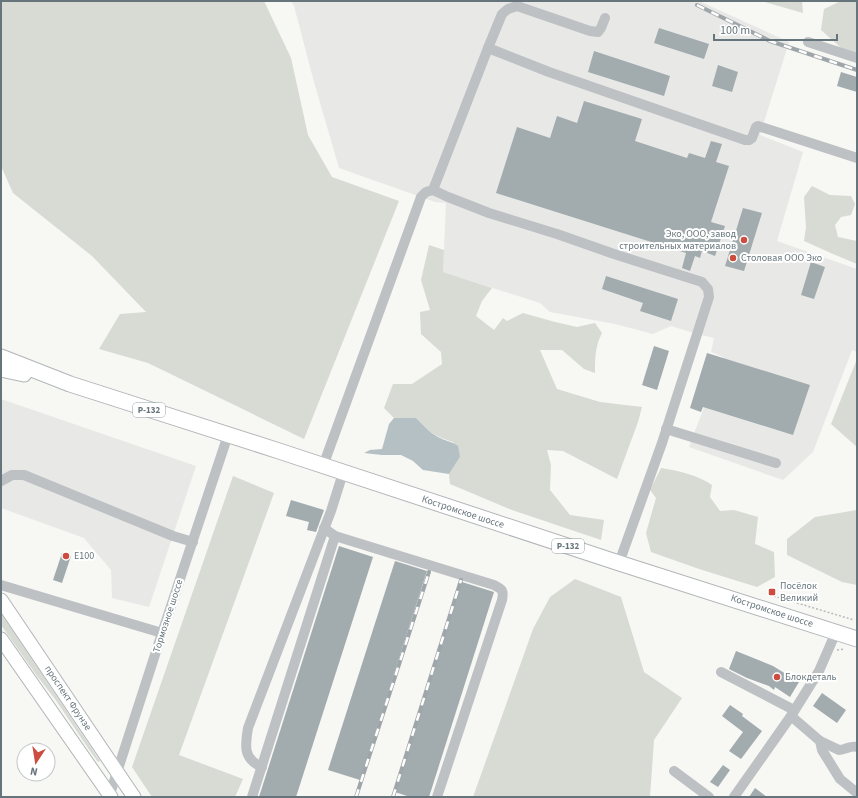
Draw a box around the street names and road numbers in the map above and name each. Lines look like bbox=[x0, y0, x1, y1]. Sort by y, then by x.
road number: Р-132 bbox=[133, 403, 165, 417]
street label: Костромское шоссе bbox=[420, 492, 506, 532]
road number: Р-132 bbox=[552, 539, 584, 553]
street label: Тормозное шоссе bbox=[150, 577, 186, 654]
street label: Костромское шоссе bbox=[729, 591, 815, 631]
street label: проспект Фрунзе bbox=[41, 663, 95, 733]

